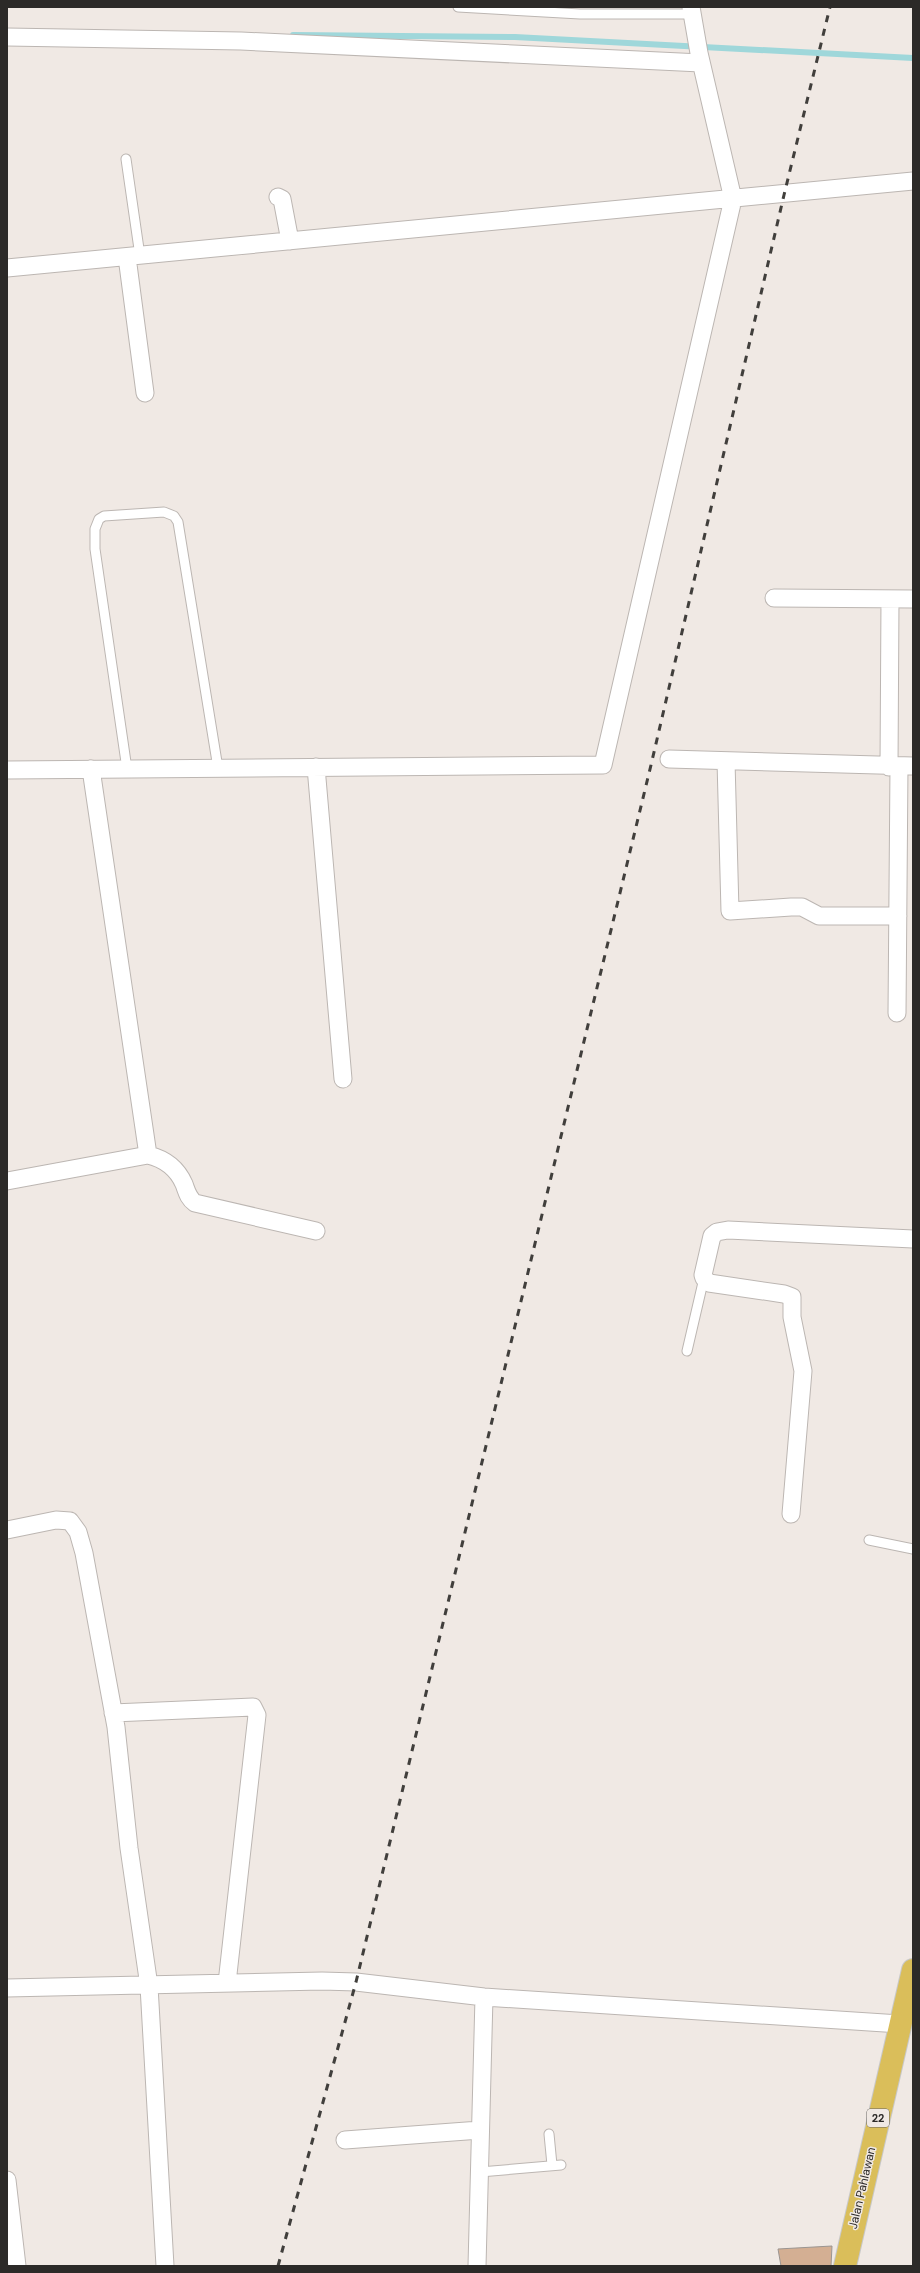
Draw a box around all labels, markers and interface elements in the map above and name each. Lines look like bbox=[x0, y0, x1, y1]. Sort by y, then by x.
road number: 22 bbox=[867, 2109, 889, 2127]
street label: Jalan Pahlawan bbox=[845, 2145, 879, 2230]

